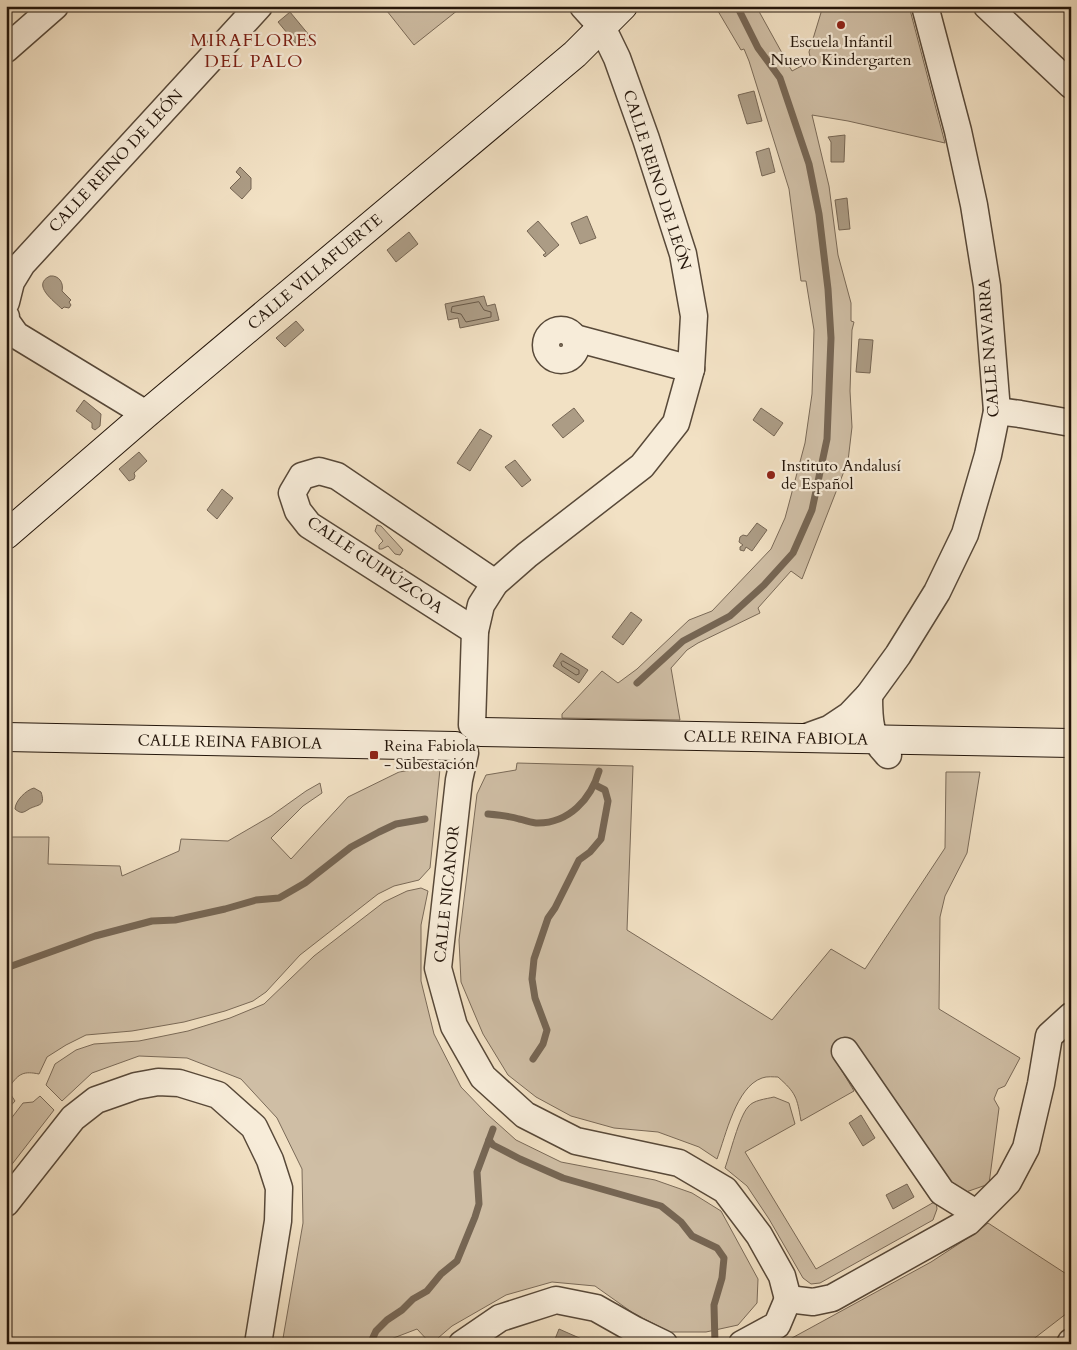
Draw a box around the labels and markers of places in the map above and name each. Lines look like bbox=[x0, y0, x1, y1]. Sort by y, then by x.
marker: Escuela Infantil Nuevo Kindergarten bbox=[835, 19, 847, 31]
place label: Escuela Infantil Nuevo Kindergarten bbox=[771, 31, 911, 71]
place label: Instituto Andalusí de Español bbox=[781, 455, 901, 495]
marker: Instituto Andalusí de Español bbox=[765, 469, 777, 481]
place label: Reina Fabiola - Subestación bbox=[384, 735, 476, 775]
marker: Reina Fabiola - Subestación bbox=[368, 749, 380, 761]

